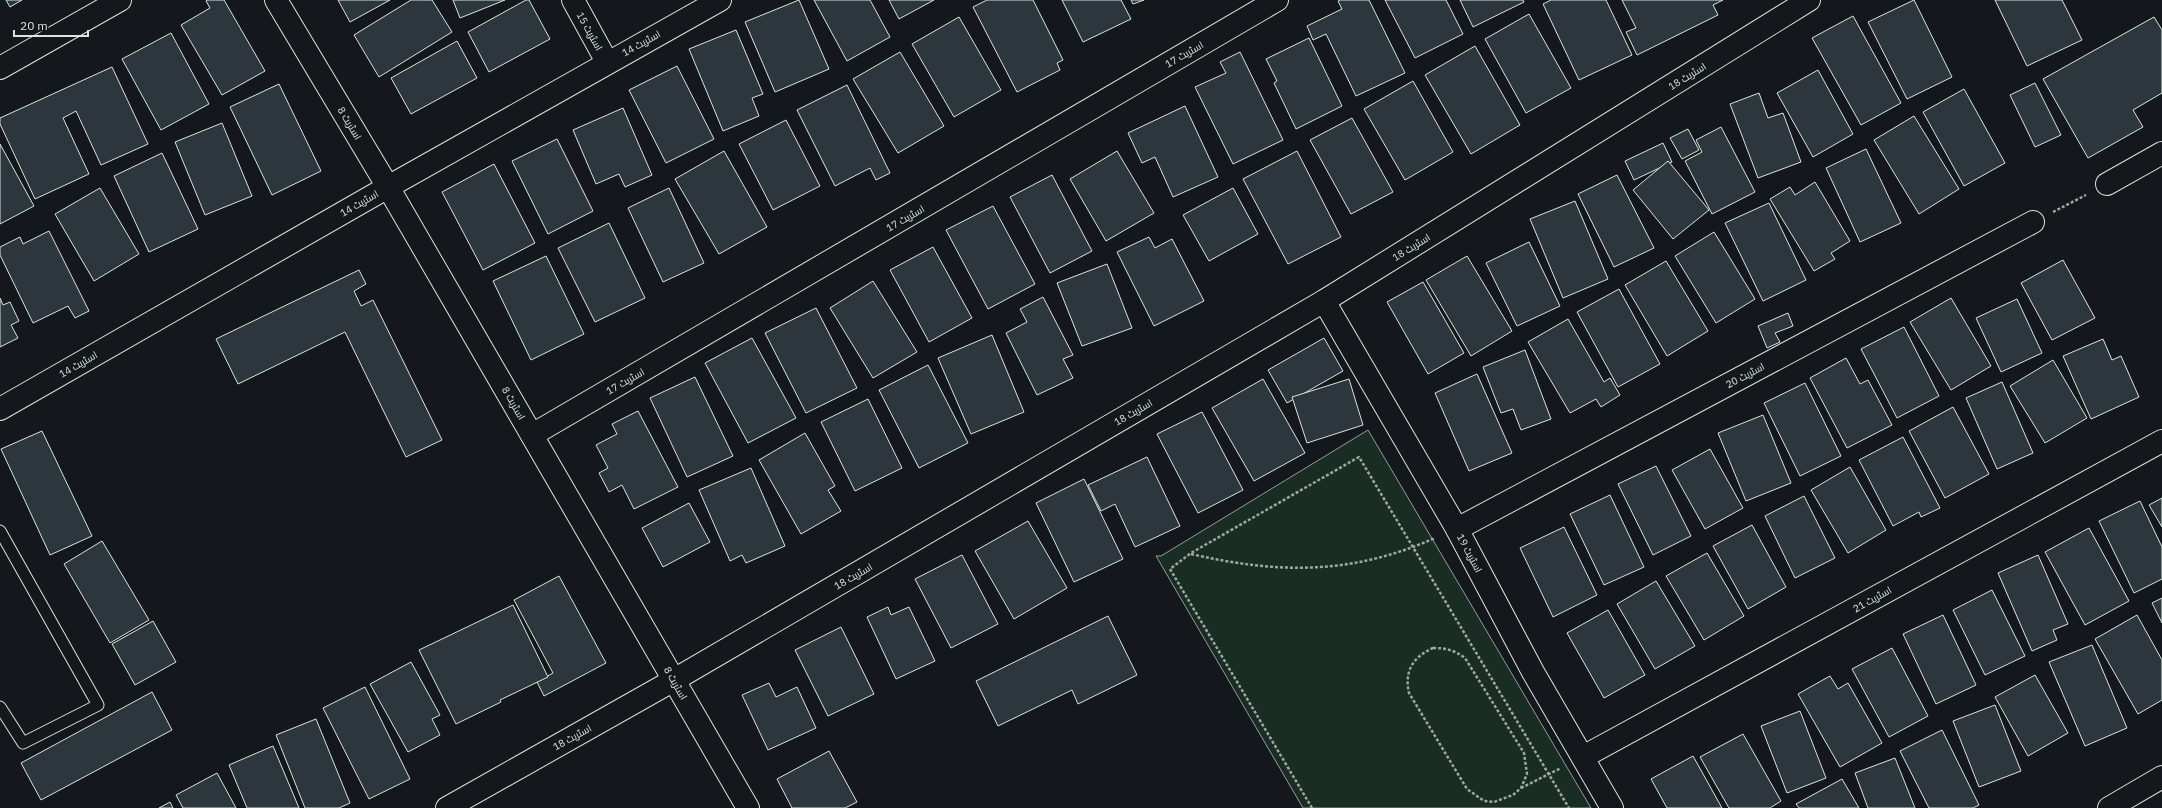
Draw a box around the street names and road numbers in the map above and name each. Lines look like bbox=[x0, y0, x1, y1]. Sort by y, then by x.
street label: اسٹریٹ 15 bbox=[574, 10, 605, 53]
street label: اسٹریٹ 14 bbox=[620, 28, 663, 59]
street label: اسٹریٹ 17 bbox=[1163, 38, 1206, 71]
street label: اسٹریٹ 18 bbox=[1666, 60, 1709, 93]
street label: اسٹریٹ 8 bbox=[335, 104, 364, 142]
street label: اسٹریٹ 14 bbox=[338, 187, 381, 220]
street label: اسٹریٹ 17 bbox=[884, 202, 927, 235]
street label: اسٹریٹ 18 bbox=[1390, 231, 1433, 264]
street label: اسٹریٹ 14 bbox=[57, 348, 100, 381]
street label: اسٹریٹ 20 bbox=[1724, 360, 1767, 391]
street label: اسٹریٹ 17 bbox=[604, 365, 647, 398]
street label: اسٹریٹ 8 bbox=[499, 384, 528, 422]
street label: اسٹریٹ 18 bbox=[1112, 396, 1155, 429]
street label: اسٹریٹ 19 bbox=[1454, 532, 1485, 575]
street label: اسٹریٹ 18 bbox=[832, 560, 875, 593]
street label: اسٹریٹ 21 bbox=[1851, 584, 1894, 615]
street label: اسٹریٹ 8 bbox=[661, 664, 690, 702]
street label: اسٹریٹ 18 bbox=[551, 722, 594, 753]

